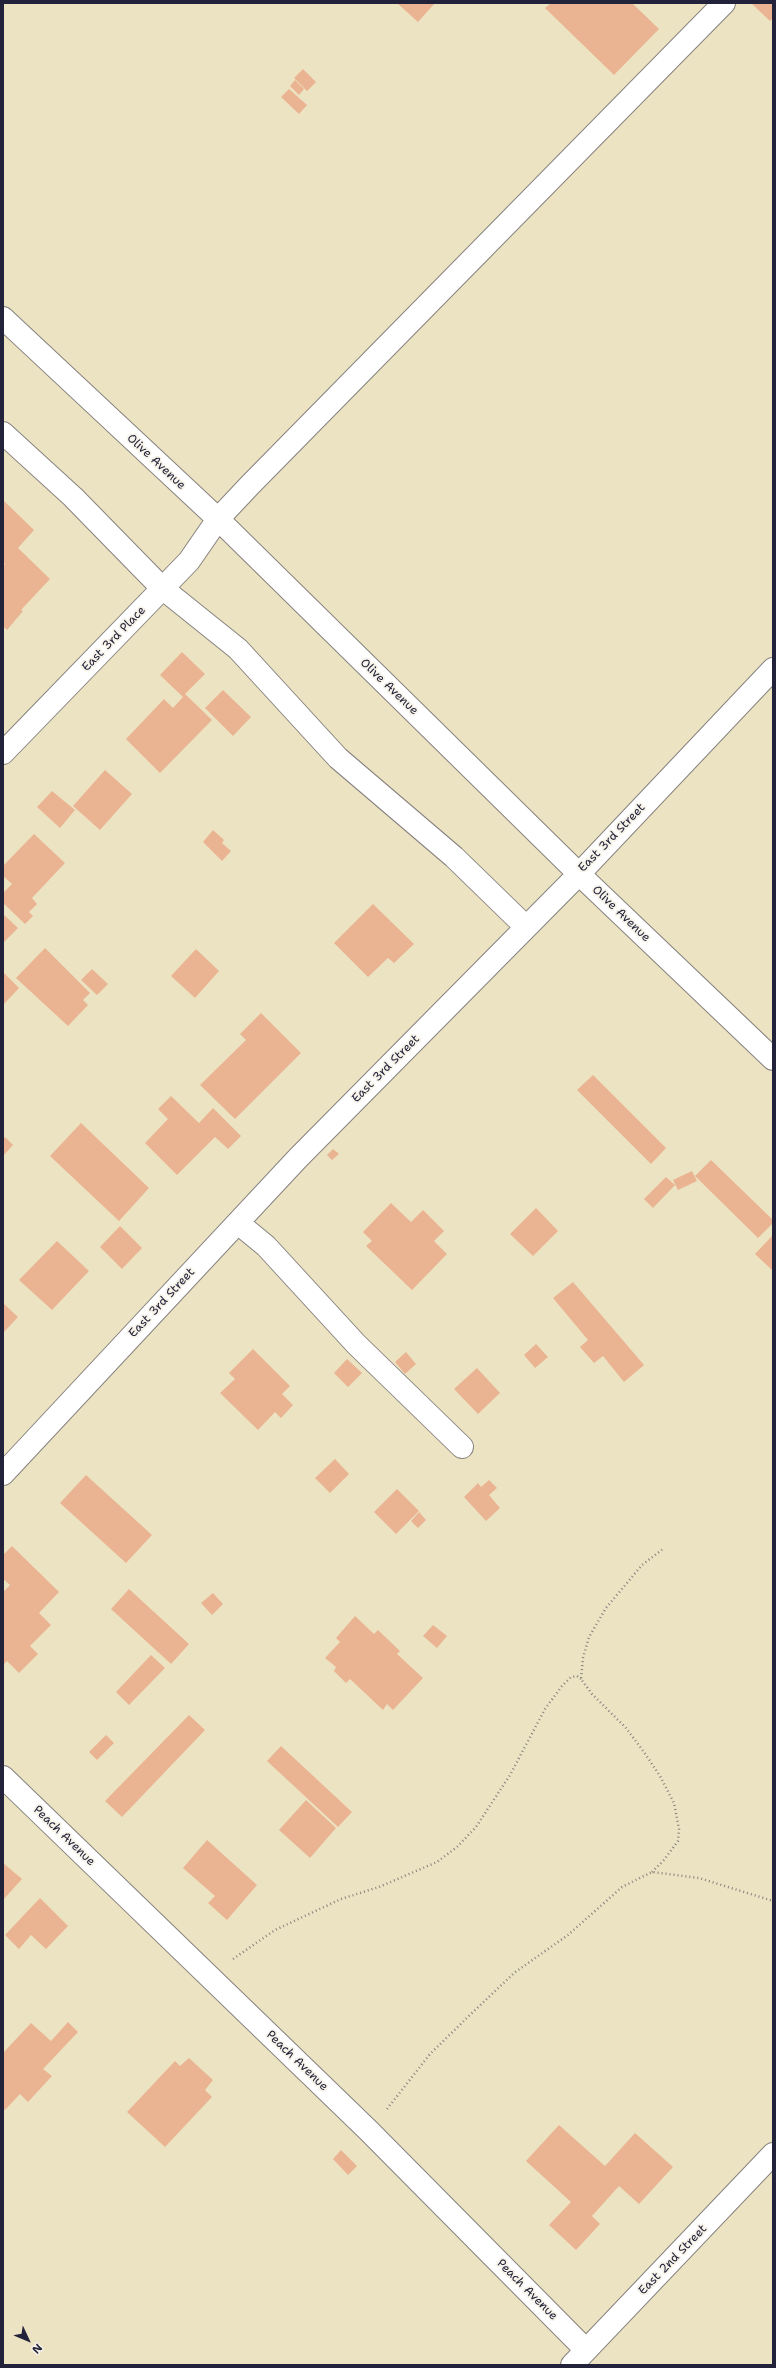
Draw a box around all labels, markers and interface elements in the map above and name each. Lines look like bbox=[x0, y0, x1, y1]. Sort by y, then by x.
street label: Olive Avenue bbox=[124, 431, 188, 493]
street label: East 3rd Place bbox=[79, 603, 149, 675]
street label: Olive Avenue bbox=[357, 656, 421, 718]
street label: East 3rd Street bbox=[576, 801, 648, 875]
street label: Olive Avenue bbox=[589, 883, 653, 945]
street label: East 3rd Street bbox=[349, 1032, 423, 1106]
street label: East 3rd Street bbox=[126, 1265, 198, 1341]
street label: Peach Avenue bbox=[30, 1803, 98, 1869]
street label: Peach Avenue bbox=[263, 2028, 331, 2094]
street label: East 2nd Street bbox=[636, 2222, 710, 2298]
street label: Peach Avenue bbox=[494, 2257, 560, 2323]
north arrow bbox=[8, 2320, 48, 2360]
text: N bbox=[29, 2340, 45, 2357]

